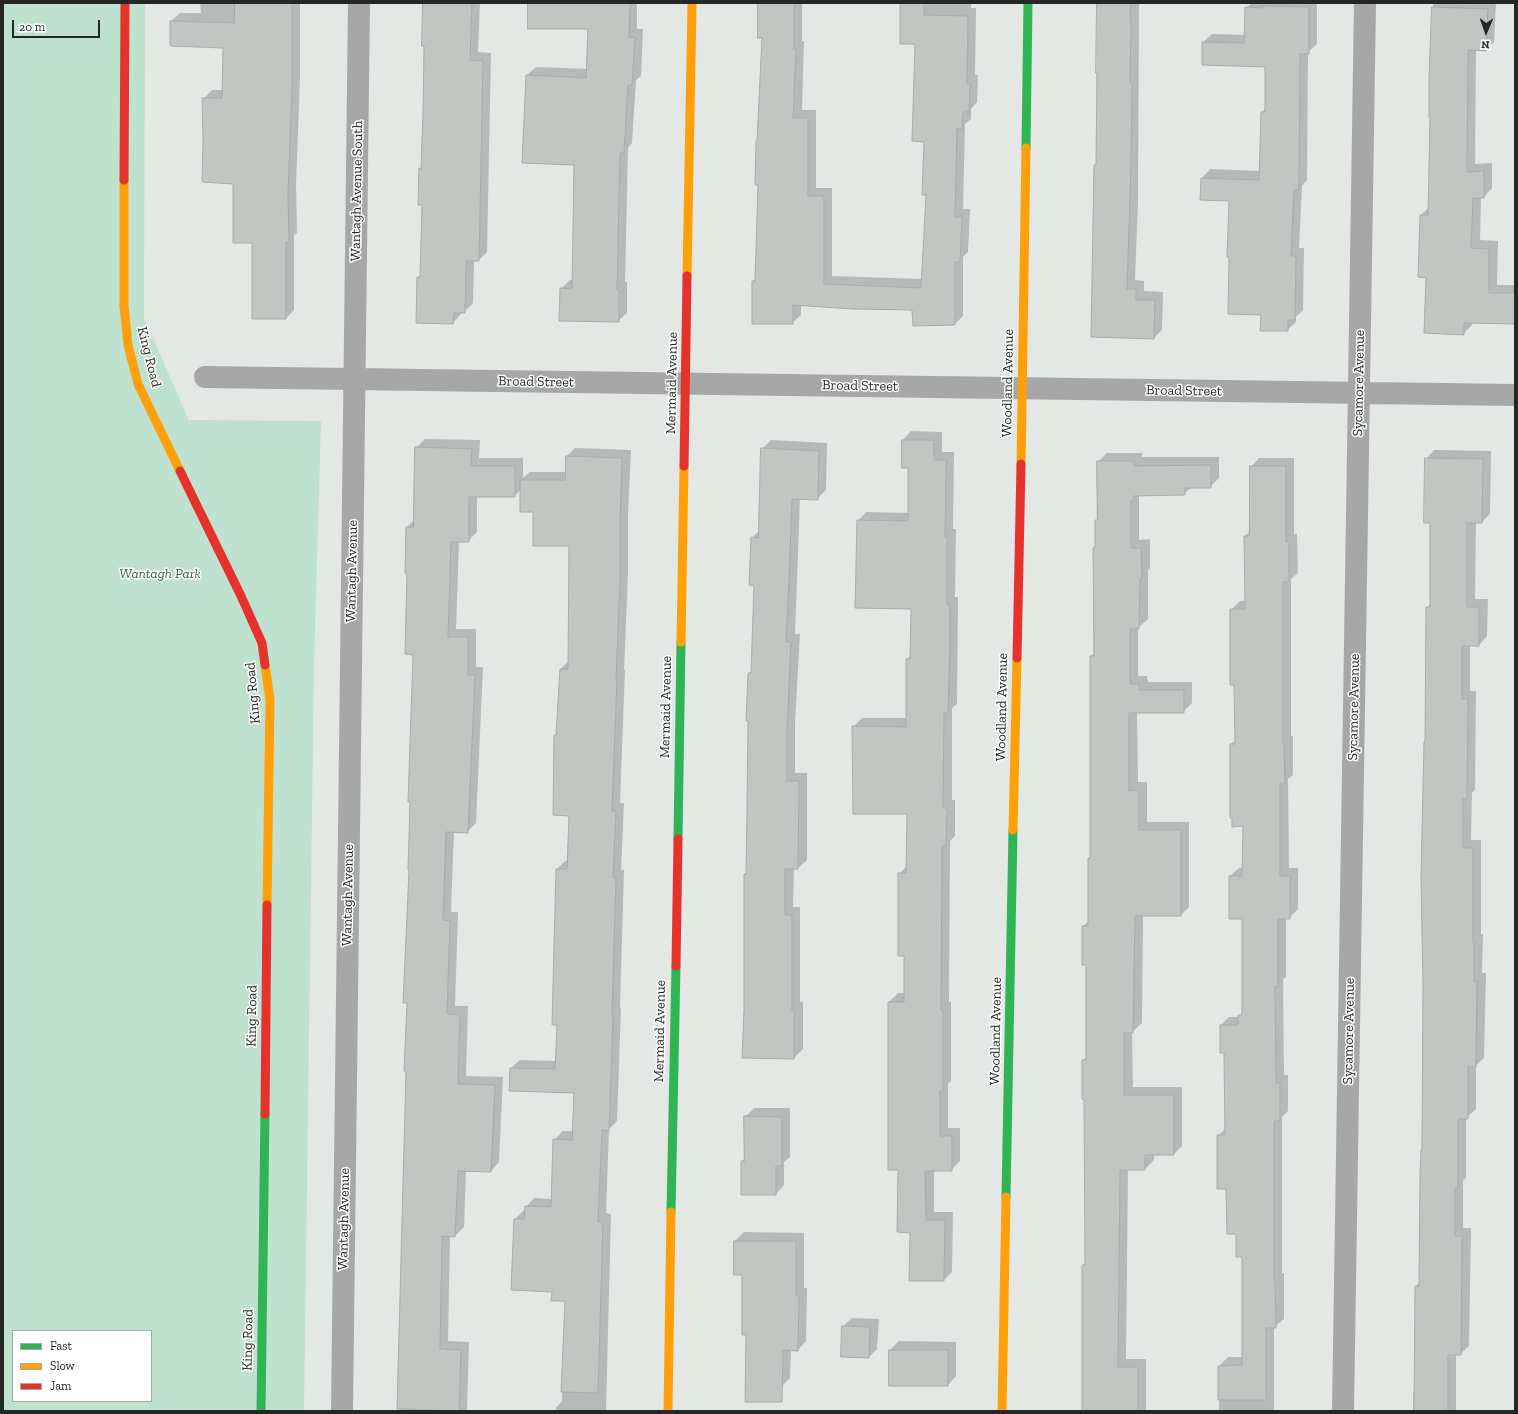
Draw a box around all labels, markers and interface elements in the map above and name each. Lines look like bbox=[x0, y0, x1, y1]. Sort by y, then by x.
scale bar bbox=[14, 12, 102, 38]
north arrow bbox=[1466, 12, 1506, 52]
text: 20 m bbox=[19, 20, 45, 34]
text: N bbox=[1481, 38, 1490, 51]
street label: Wantagh Avenue South bbox=[347, 120, 367, 262]
street label: King Road bbox=[133, 325, 165, 389]
street label: Woodland Avenue bbox=[999, 329, 1017, 437]
street label: Sycamore Avenue bbox=[1350, 329, 1368, 437]
street label: Mermaid Avenue bbox=[663, 332, 681, 434]
street label: Broad Street bbox=[498, 373, 574, 391]
street label: Broad Street bbox=[822, 377, 898, 395]
street label: Broad Street bbox=[1146, 382, 1222, 400]
street label: Wantagh Avenue bbox=[343, 520, 361, 622]
park label: Wantagh Park bbox=[119, 566, 201, 582]
street label: Woodland Avenue bbox=[993, 653, 1011, 761]
street label: Sycamore Avenue bbox=[1345, 653, 1363, 761]
street label: Mermaid Avenue bbox=[657, 656, 675, 758]
street label: King Road bbox=[242, 661, 264, 725]
street label: Wantagh Avenue bbox=[339, 844, 357, 946]
street label: Woodland Avenue bbox=[987, 977, 1005, 1085]
street label: Sycamore Avenue bbox=[1340, 977, 1358, 1085]
street label: Mermaid Avenue bbox=[651, 980, 669, 1082]
street label: King Road bbox=[243, 985, 261, 1047]
street label: Wantagh Avenue bbox=[335, 1168, 353, 1270]
street label: King Road bbox=[239, 1309, 257, 1371]
legend bbox=[12, 1330, 152, 1402]
text: Fast bbox=[50, 1339, 72, 1353]
text: Slow bbox=[50, 1359, 75, 1373]
text: Jam bbox=[50, 1379, 71, 1393]

